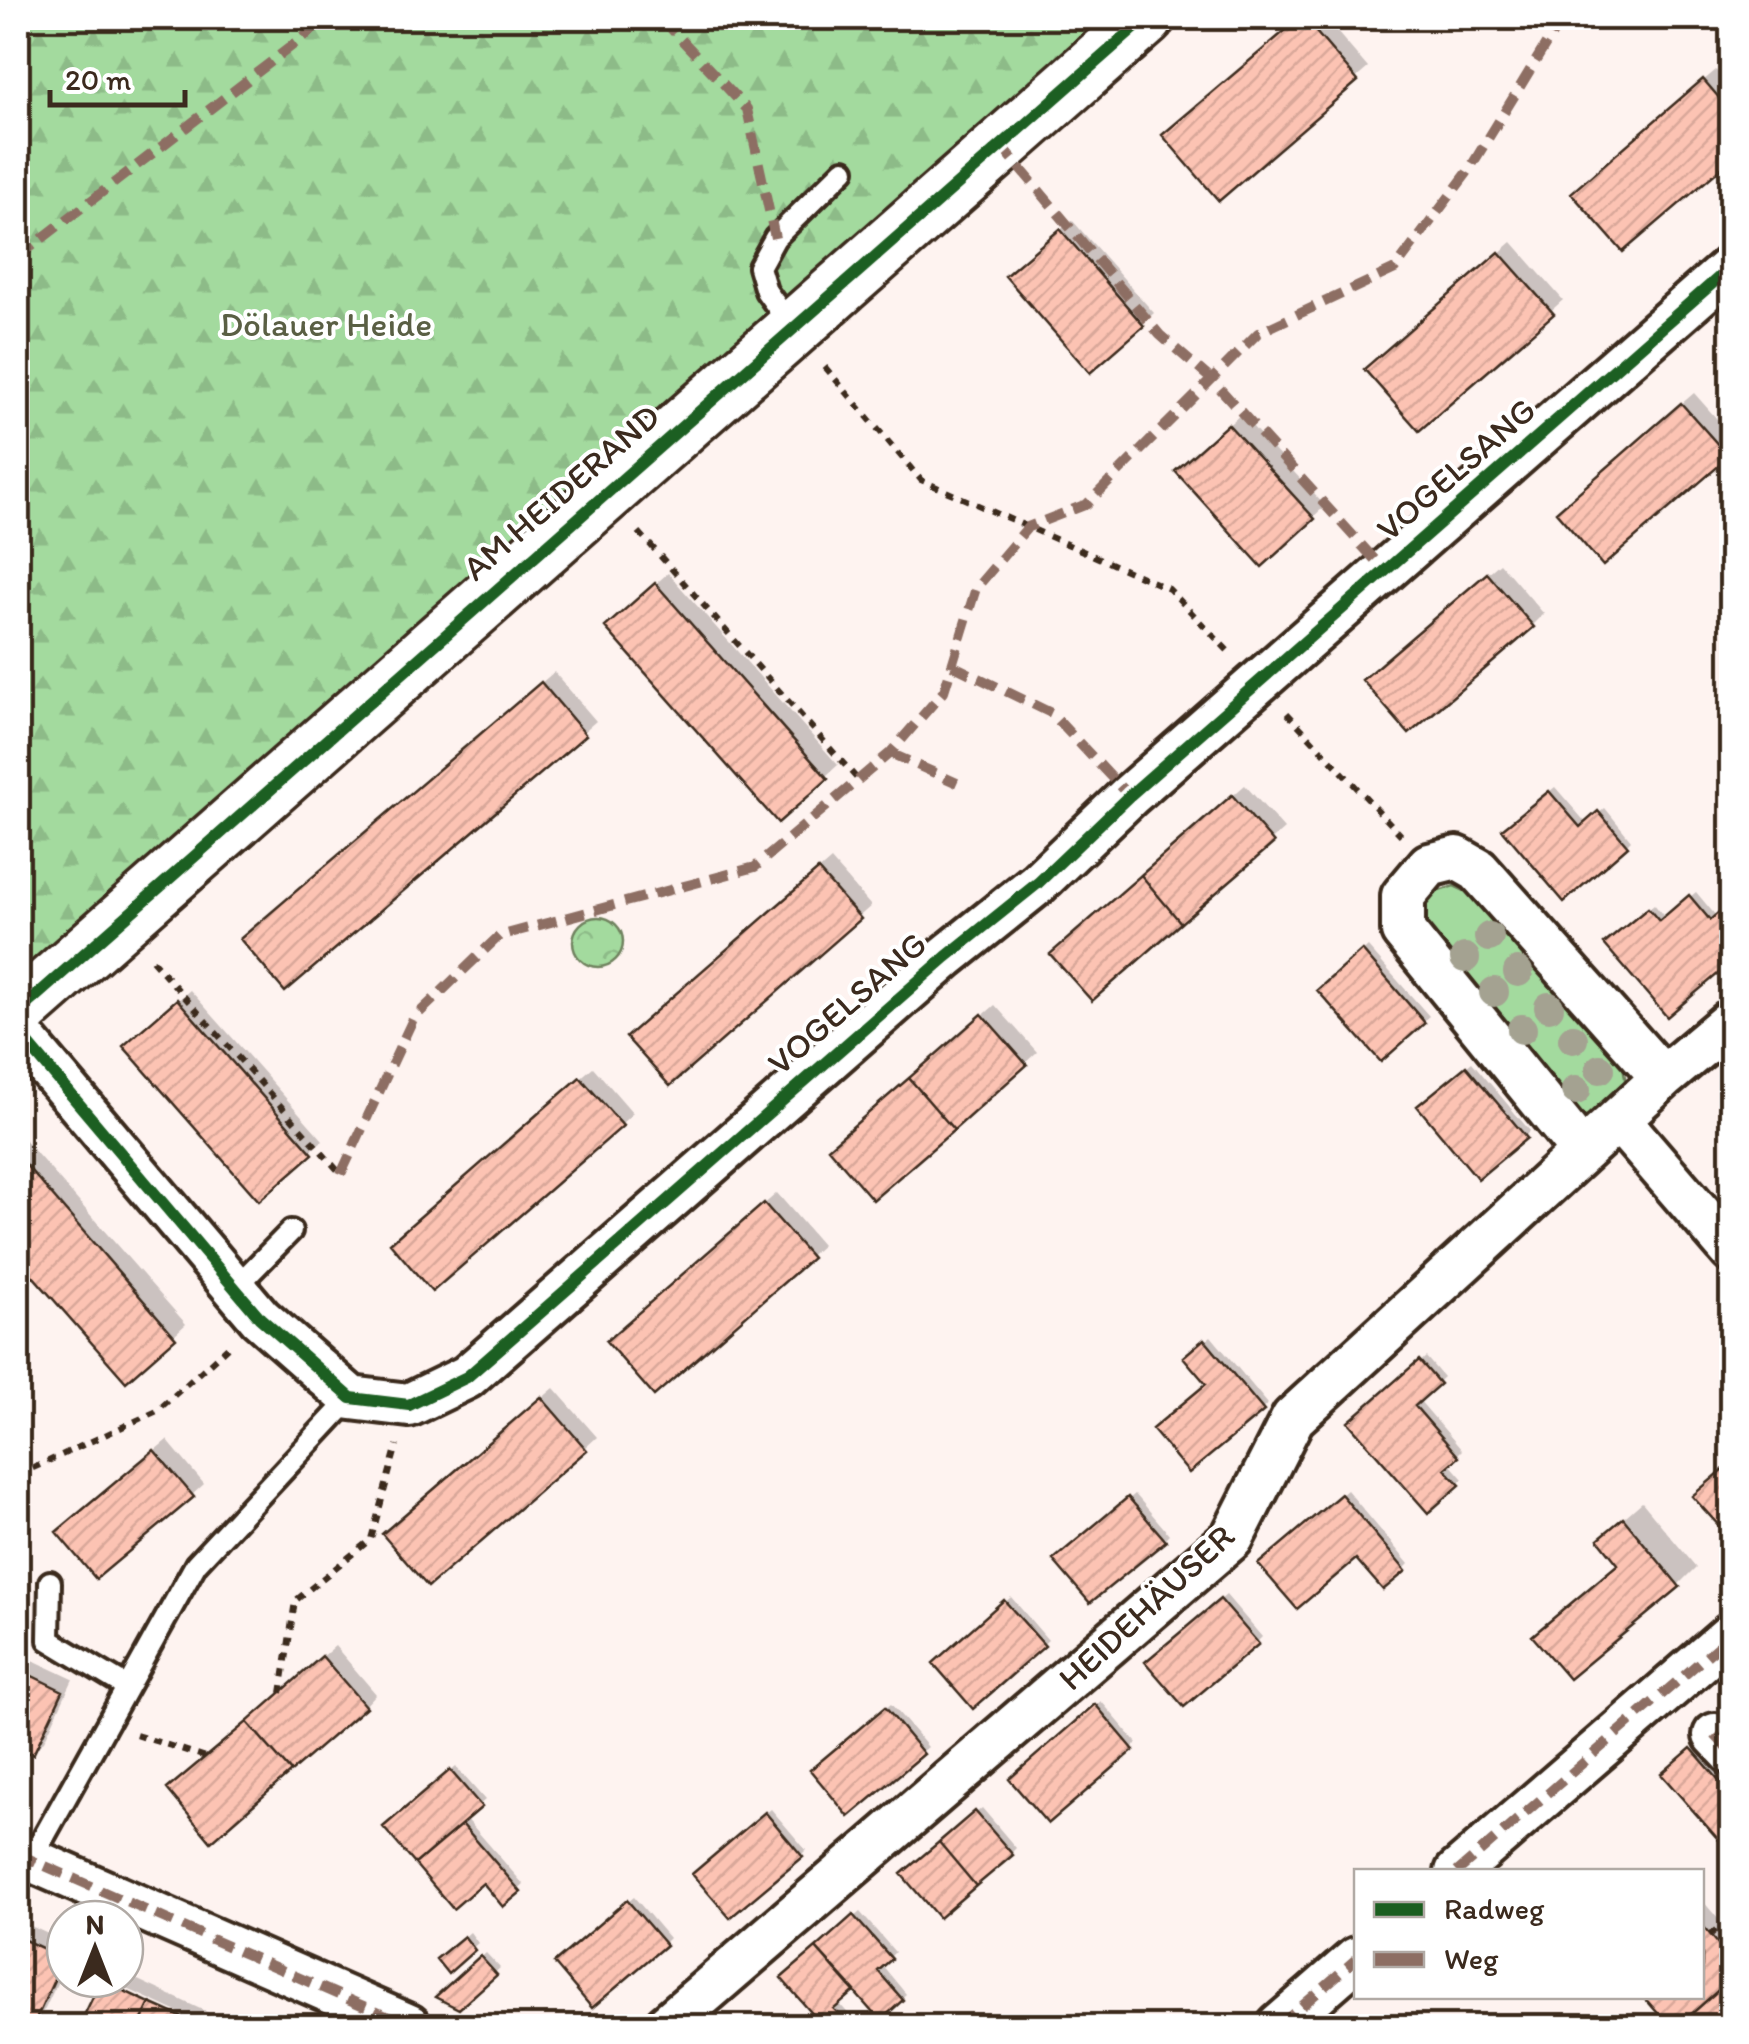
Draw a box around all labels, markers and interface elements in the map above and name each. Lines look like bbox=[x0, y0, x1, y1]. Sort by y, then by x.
scale bar bbox=[50, 45, 185, 107]
text: 20 m bbox=[65, 61, 131, 98]
park label: Dölauer Heide bbox=[220, 303, 432, 345]
street label: VOGELSANG bbox=[1368, 389, 1544, 549]
street label: AM HEIDERAND bbox=[454, 395, 668, 589]
street label: VOGELSANG bbox=[759, 923, 935, 1083]
street label: HEIDEHÄUSER bbox=[1050, 1515, 1243, 1699]
legend bbox=[1354, 1869, 1704, 1999]
text: Radweg bbox=[1444, 1890, 1545, 1927]
north arrow bbox=[45, 1899, 145, 1999]
text: N bbox=[86, 1907, 104, 1941]
text: Weg bbox=[1444, 1940, 1499, 1977]

